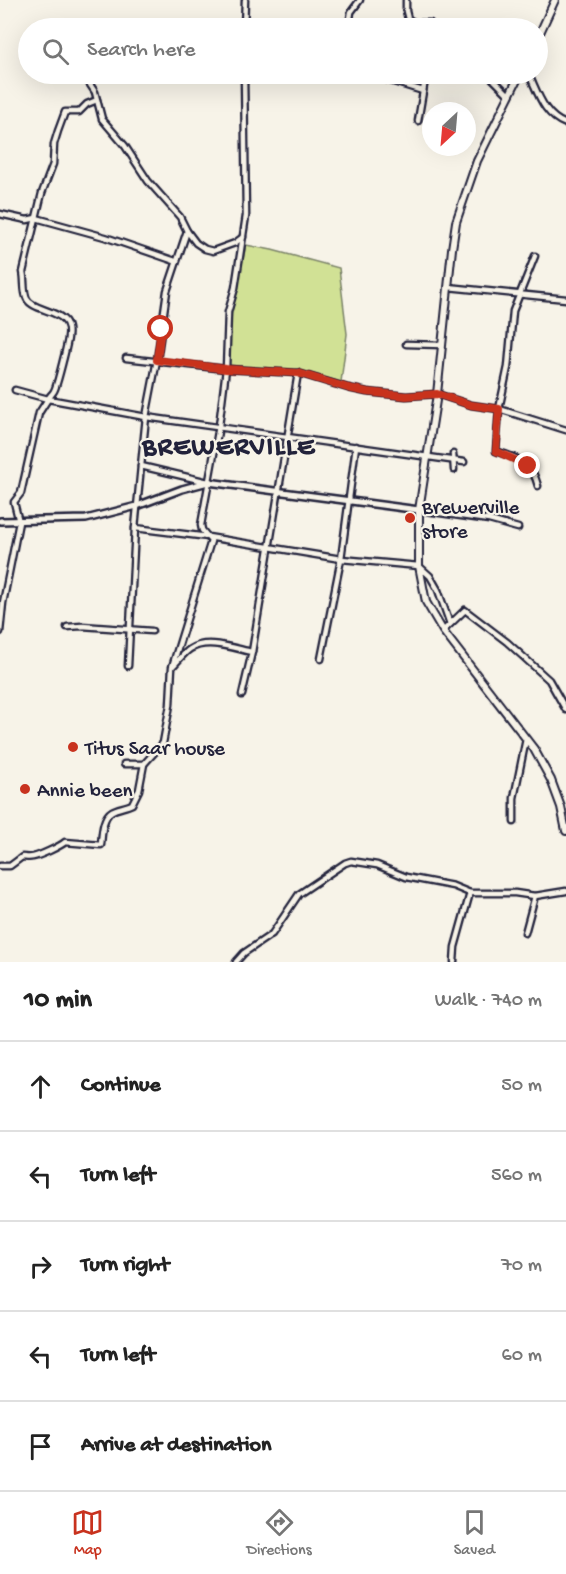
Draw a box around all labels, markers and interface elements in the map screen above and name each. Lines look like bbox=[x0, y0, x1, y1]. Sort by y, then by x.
search box bbox=[18, 18, 548, 84]
icon: search bbox=[39, 35, 72, 68]
text: Search here bbox=[87, 38, 195, 64]
north arrow bbox=[422, 102, 476, 156]
route start bbox=[147, 315, 173, 341]
district label: BREWERVILLE bbox=[141, 433, 316, 465]
route end bbox=[514, 452, 540, 478]
place label: Brewerville store bbox=[421, 497, 521, 546]
marker: Brewerville store bbox=[403, 511, 417, 525]
place label: Titus Saar house bbox=[84, 738, 226, 763]
marker: Titus Saar house bbox=[66, 740, 80, 754]
place label: Annie been bbox=[37, 780, 132, 805]
marker: Annie been bbox=[18, 782, 32, 796]
text: 10 min bbox=[24, 986, 92, 1017]
text: Walk · 740 m bbox=[435, 990, 542, 1013]
icon: ahead bbox=[24, 1070, 57, 1103]
text: Continue bbox=[81, 1073, 161, 1099]
text: 50 m bbox=[501, 1075, 542, 1098]
icon: left bbox=[24, 1160, 57, 1193]
text: Turn left bbox=[81, 1163, 155, 1189]
text: 560 m bbox=[491, 1165, 542, 1188]
icon: right bbox=[24, 1250, 57, 1283]
text: Turn right bbox=[81, 1253, 169, 1279]
text: 70 m bbox=[501, 1255, 542, 1278]
icon: left bbox=[24, 1340, 57, 1373]
text: Turn left bbox=[81, 1343, 155, 1369]
text: 60 m bbox=[502, 1345, 542, 1368]
icon: arrive bbox=[24, 1430, 57, 1463]
text: Arrive at destination bbox=[81, 1433, 271, 1459]
tab: Map bbox=[71, 1506, 104, 1561]
tab: Directions bbox=[246, 1506, 312, 1561]
tab: Saved bbox=[454, 1506, 495, 1561]

